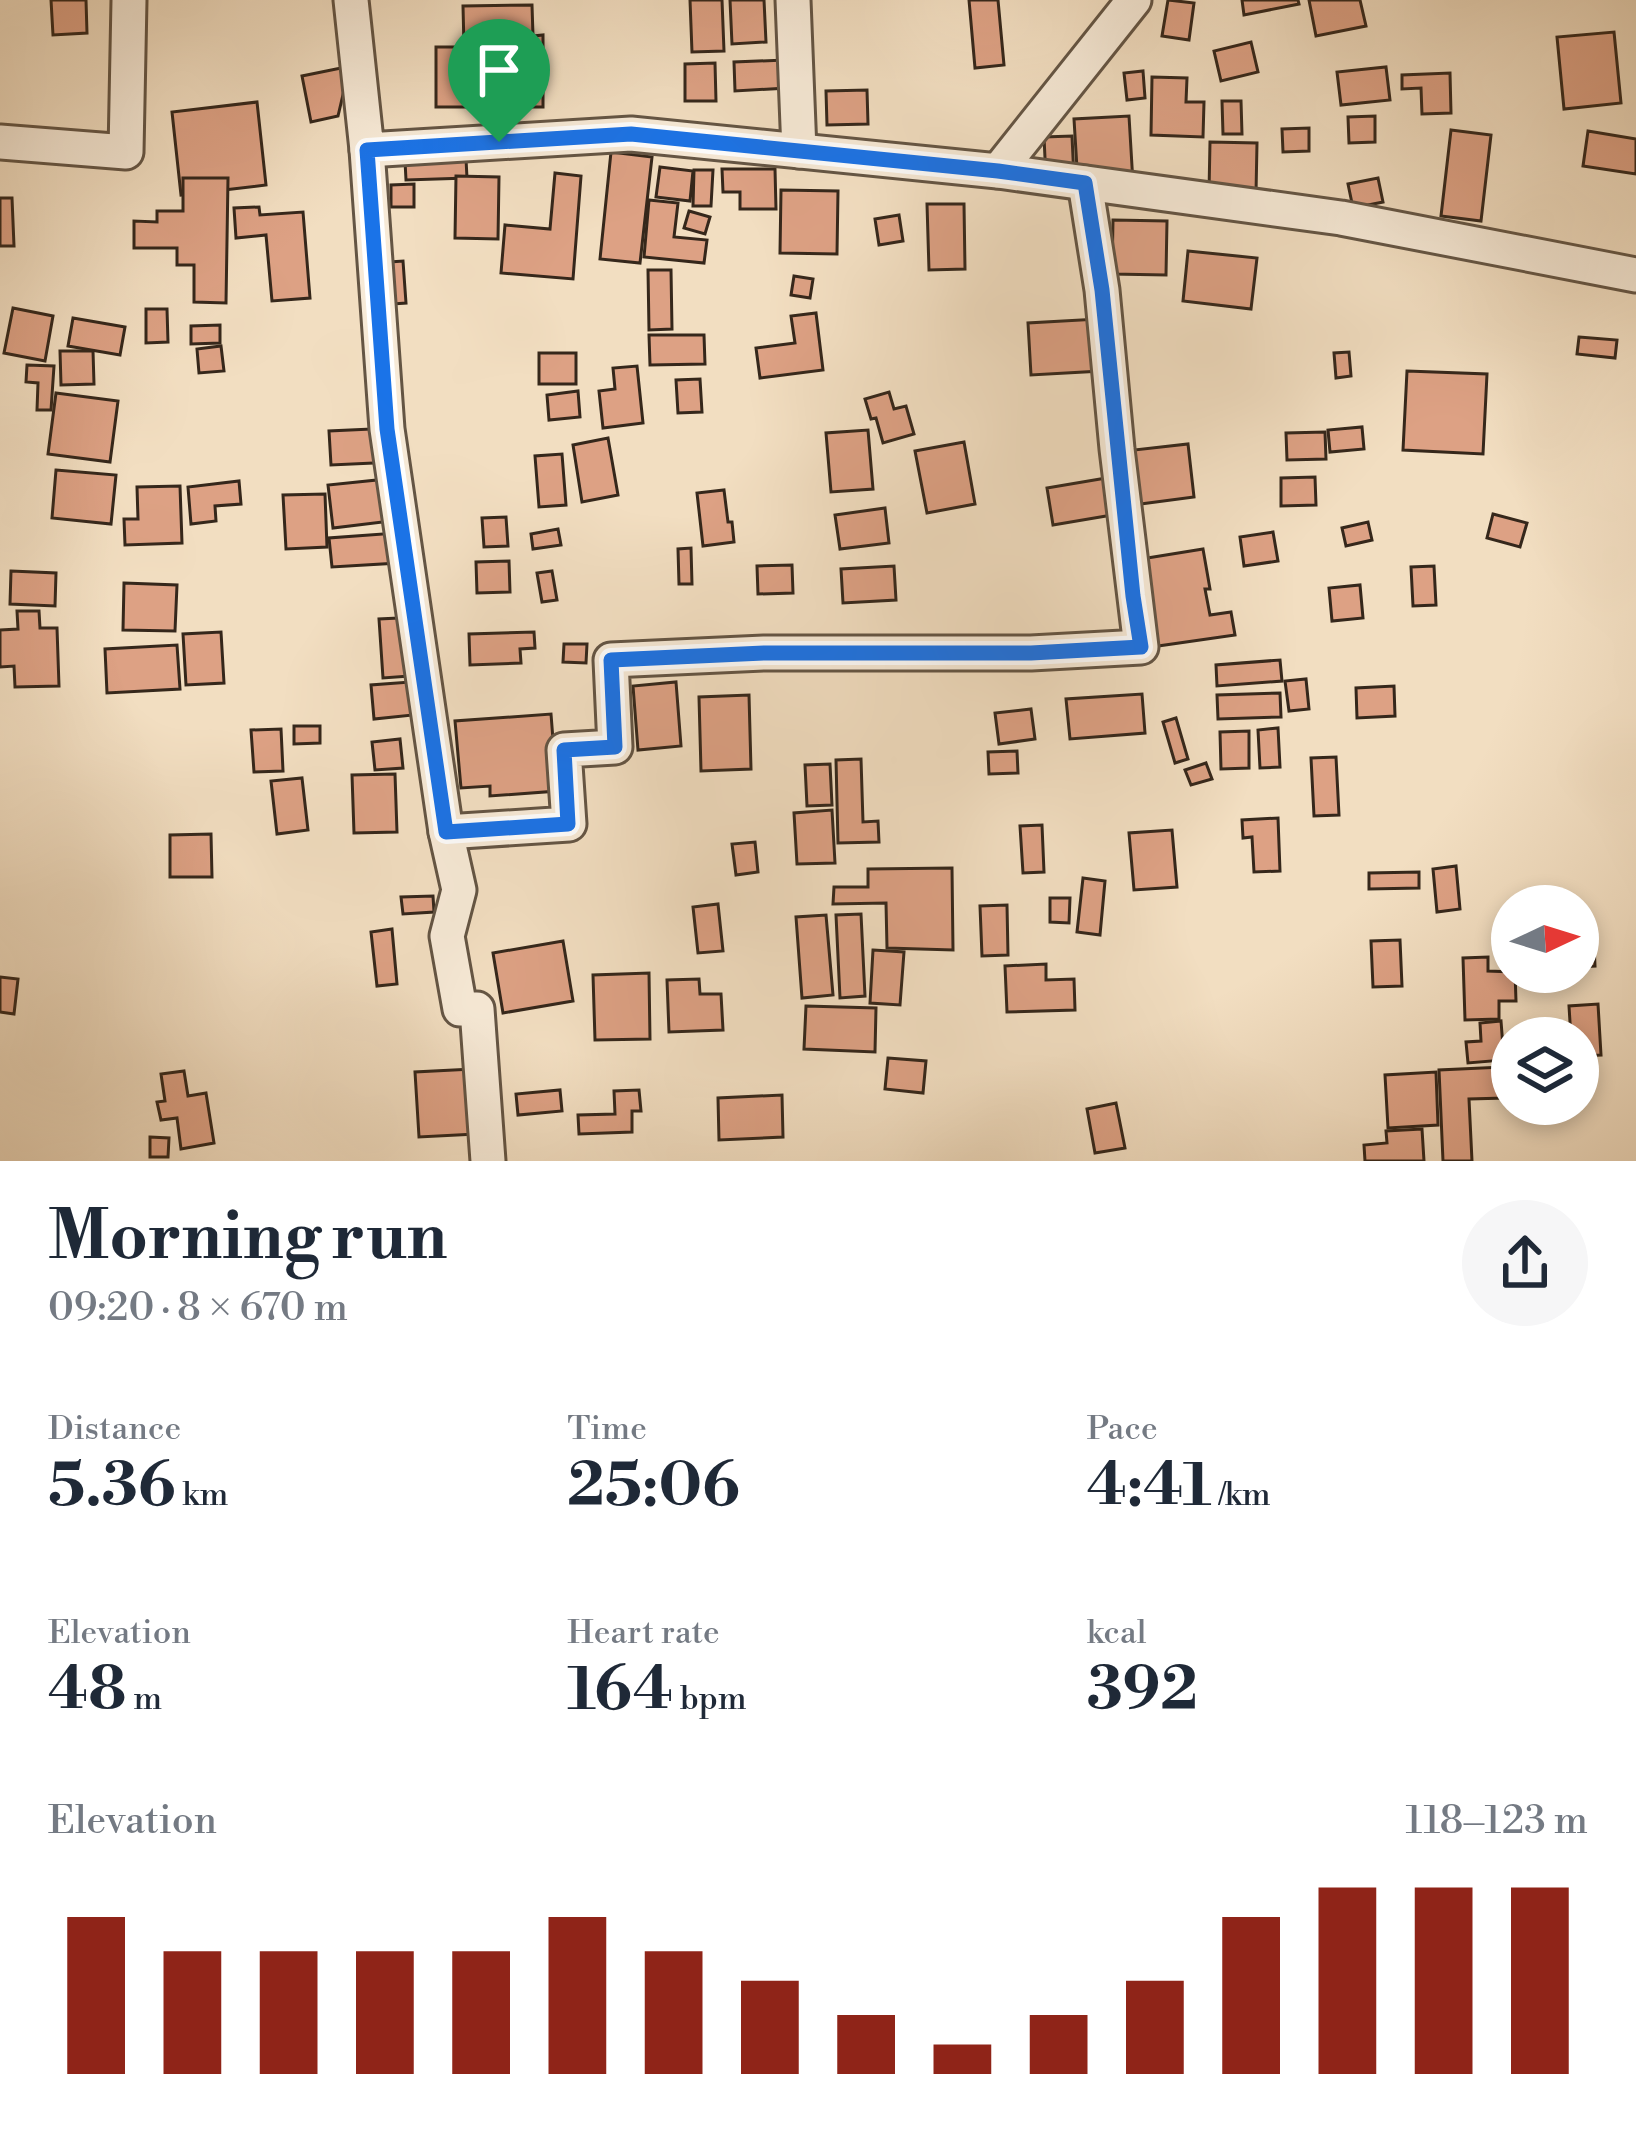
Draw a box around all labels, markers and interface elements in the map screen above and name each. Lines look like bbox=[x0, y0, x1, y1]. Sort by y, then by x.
pin bbox=[448, 19, 550, 142]
icon: arrive bbox=[466, 37, 532, 103]
north arrow bbox=[1491, 885, 1599, 993]
map controls bbox=[1491, 885, 1599, 1125]
button: layers bbox=[1491, 1017, 1599, 1125]
text: Morning run bbox=[48, 1197, 447, 1280]
button: share bbox=[1462, 1200, 1588, 1326]
text: 09:20 · 8 × 670 m bbox=[48, 1284, 348, 1333]
text: Distance bbox=[48, 1409, 181, 1450]
text: Time bbox=[567, 1409, 647, 1450]
text: Pace bbox=[1087, 1409, 1158, 1450]
text: 5.36 bbox=[48, 1450, 176, 1525]
text: 25:06 bbox=[567, 1450, 740, 1525]
text: 4:41 bbox=[1087, 1450, 1212, 1525]
text: km bbox=[176, 1475, 229, 1516]
text: /km bbox=[1212, 1475, 1271, 1516]
text: Elevation bbox=[48, 1613, 191, 1654]
text: Heart rate bbox=[567, 1613, 720, 1654]
text: kcal bbox=[1087, 1613, 1147, 1654]
text: 48 bbox=[48, 1654, 126, 1729]
text: 164 bbox=[567, 1654, 673, 1729]
text: 392 bbox=[1087, 1654, 1198, 1729]
text: m bbox=[126, 1679, 162, 1720]
text: bpm bbox=[673, 1679, 747, 1720]
text: Elevation bbox=[48, 1797, 217, 1846]
text: 118–123 m bbox=[1405, 1797, 1588, 1846]

